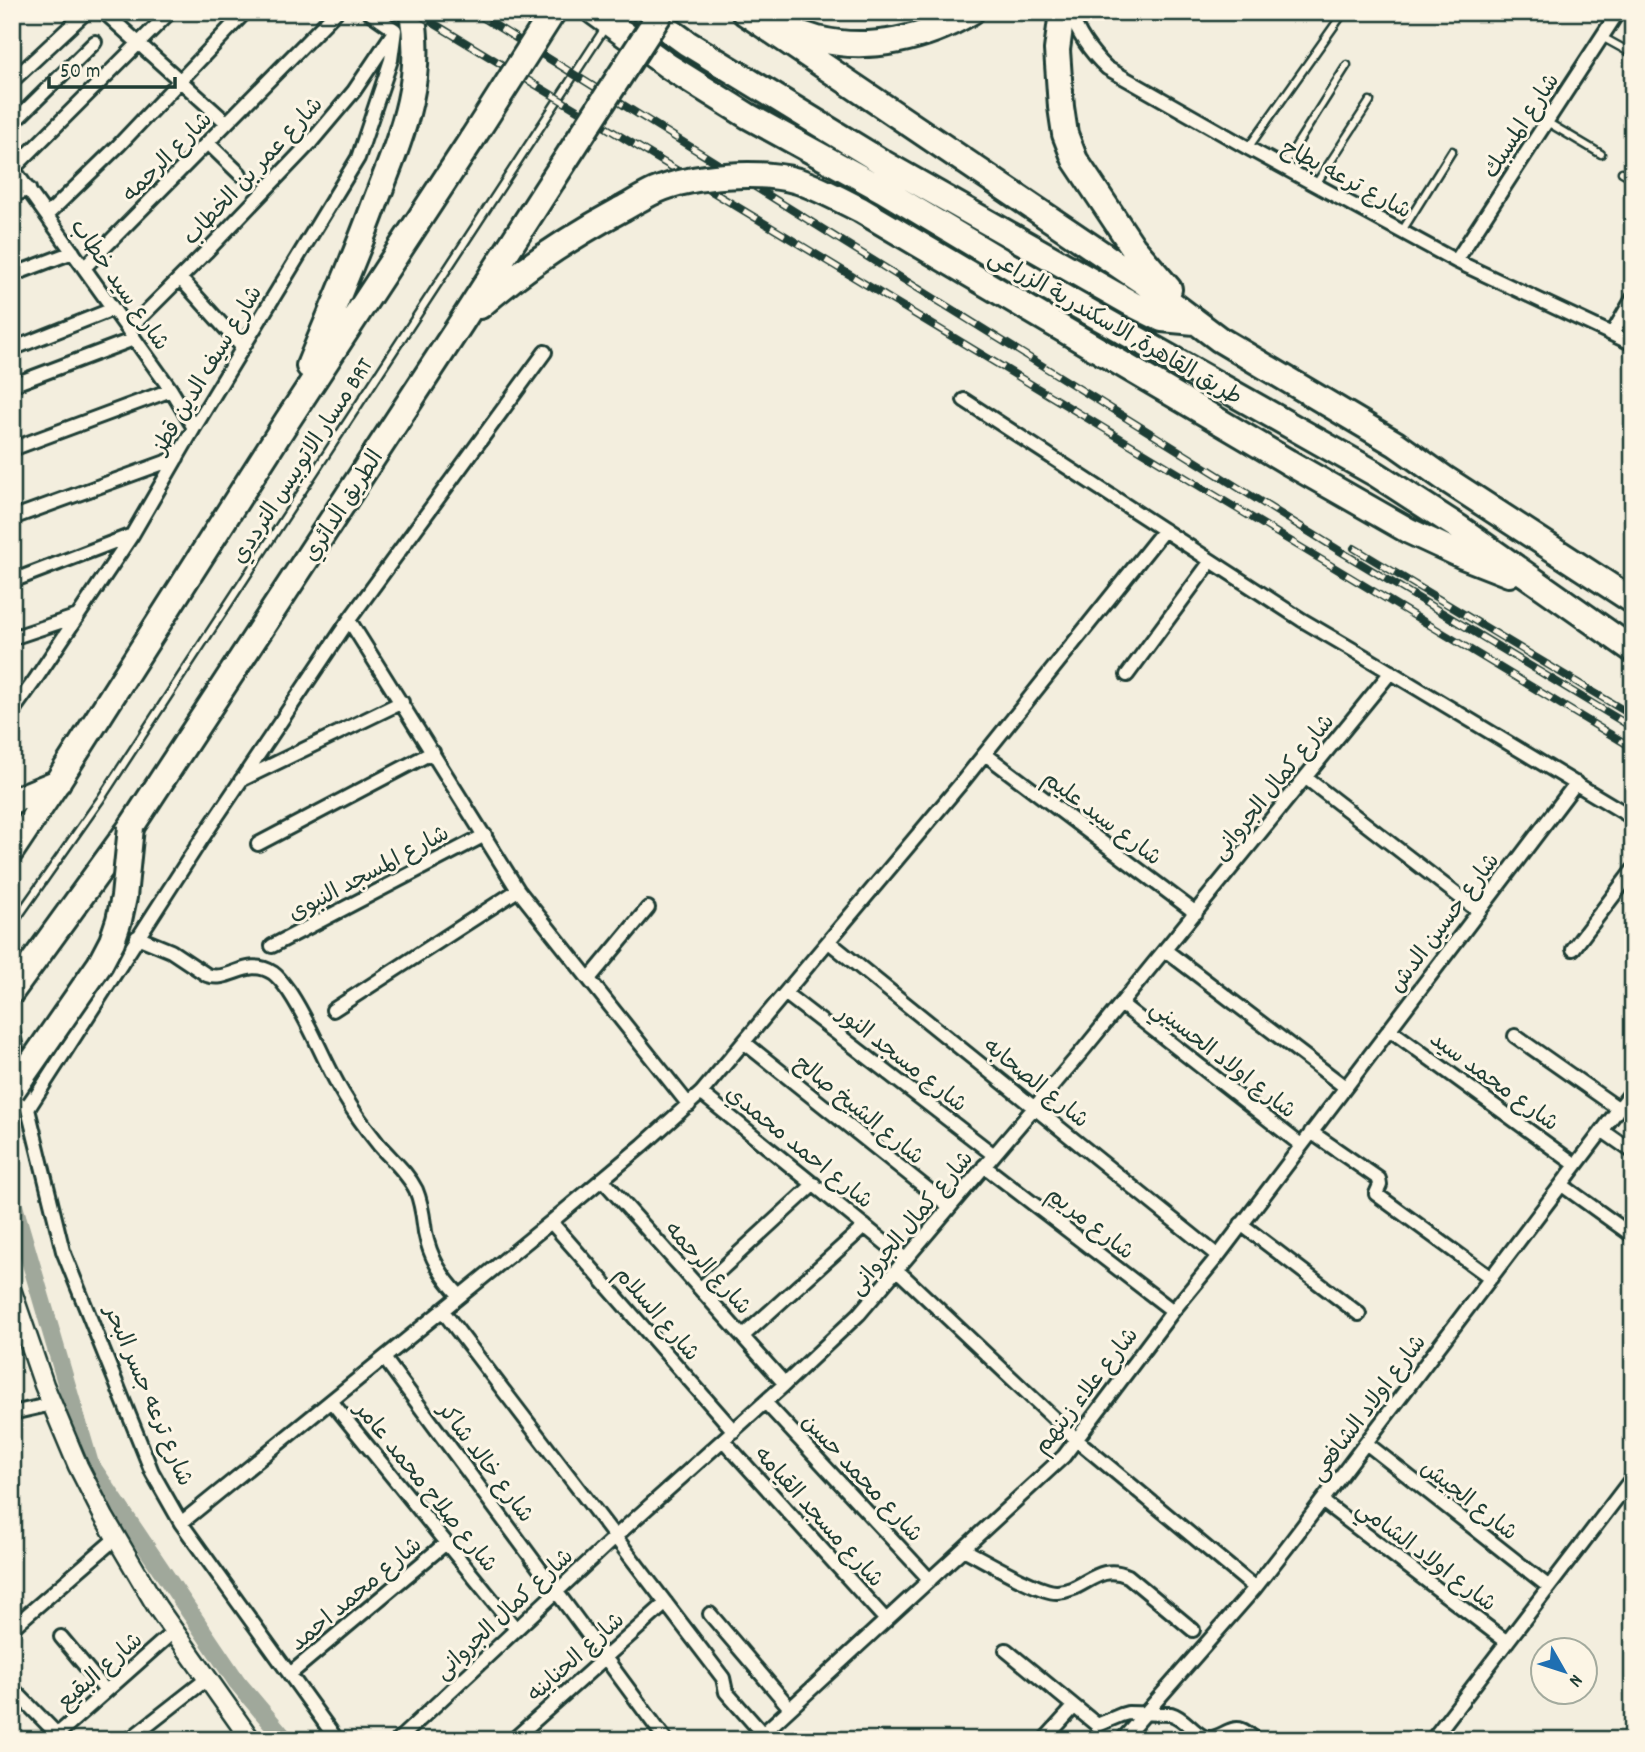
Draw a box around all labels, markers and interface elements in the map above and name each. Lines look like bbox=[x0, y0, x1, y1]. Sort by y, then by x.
scale bar bbox=[49, 46, 175, 90]
text: 50 m bbox=[60, 58, 100, 88]
street label: شارع المسبك bbox=[1476, 68, 1569, 186]
street label: شارع عمر بن الخطاب bbox=[177, 91, 332, 254]
street label: شارع الرحمه bbox=[115, 105, 222, 212]
street label: شارع ترعه بطاح bbox=[1274, 133, 1416, 229]
street label: شارع سيد خطاب bbox=[60, 213, 176, 359]
street label: طريق القاهرة, الاسكندرية الزراعى bbox=[981, 243, 1247, 415]
street label: شارع سيف الدين قطز bbox=[144, 280, 273, 463]
street label: مسار الاتوبيس الترددي BRT bbox=[225, 352, 383, 572]
street label: الطريق الدائري bbox=[296, 444, 394, 569]
street label: شارع كمال الجروانى bbox=[1205, 708, 1344, 869]
street label: شارع سيد عليم bbox=[1034, 764, 1167, 876]
street label: شارع المسجد النبوى bbox=[283, 819, 456, 932]
street label: شارع حسين الدش bbox=[1382, 847, 1509, 1001]
street label: شارع اولاد الحسيني bbox=[1141, 993, 1302, 1129]
street label: شارع مسجد النور bbox=[827, 998, 973, 1122]
street label: شارع محمد سيد bbox=[1421, 1025, 1565, 1141]
street label: شارع الصحابه bbox=[975, 1032, 1095, 1138]
street label: شارع الشيخ صالح bbox=[786, 1049, 930, 1175]
street label: شارع احمد محمدي bbox=[717, 1079, 879, 1219]
street label: شارع كمال الجروانى bbox=[842, 1145, 983, 1304]
street label: شارع مريم bbox=[1038, 1180, 1140, 1270]
street label: شارع الرحمه bbox=[655, 1215, 758, 1324]
street label: شارع السلام bbox=[605, 1260, 706, 1370]
street label: شارع ترعه جسر البحر bbox=[93, 1299, 200, 1492]
street label: شارع علاء زينهم bbox=[1027, 1321, 1148, 1463]
street label: شارع اولاد الشافعى bbox=[1303, 1329, 1436, 1490]
street label: شارع صلاح محمد عامر bbox=[343, 1394, 504, 1581]
street label: شارع خالد شاكر bbox=[427, 1396, 540, 1531]
street label: شارع محمد حسن bbox=[792, 1408, 929, 1551]
street label: شارع مسجد القيامه bbox=[745, 1440, 890, 1596]
street label: شارع الجيش bbox=[1412, 1453, 1524, 1550]
street label: شارع اولاد الشامي bbox=[1347, 1494, 1502, 1622]
street label: شارع محمد احمد bbox=[284, 1530, 431, 1661]
street label: شارع كمال الجروانى bbox=[428, 1542, 582, 1689]
street label: شارع الحناينه bbox=[521, 1606, 633, 1711]
street label: شارع البقيع bbox=[51, 1626, 152, 1719]
north arrow bbox=[1530, 1636, 1600, 1706]
text: N bbox=[1561, 1667, 1588, 1692]

